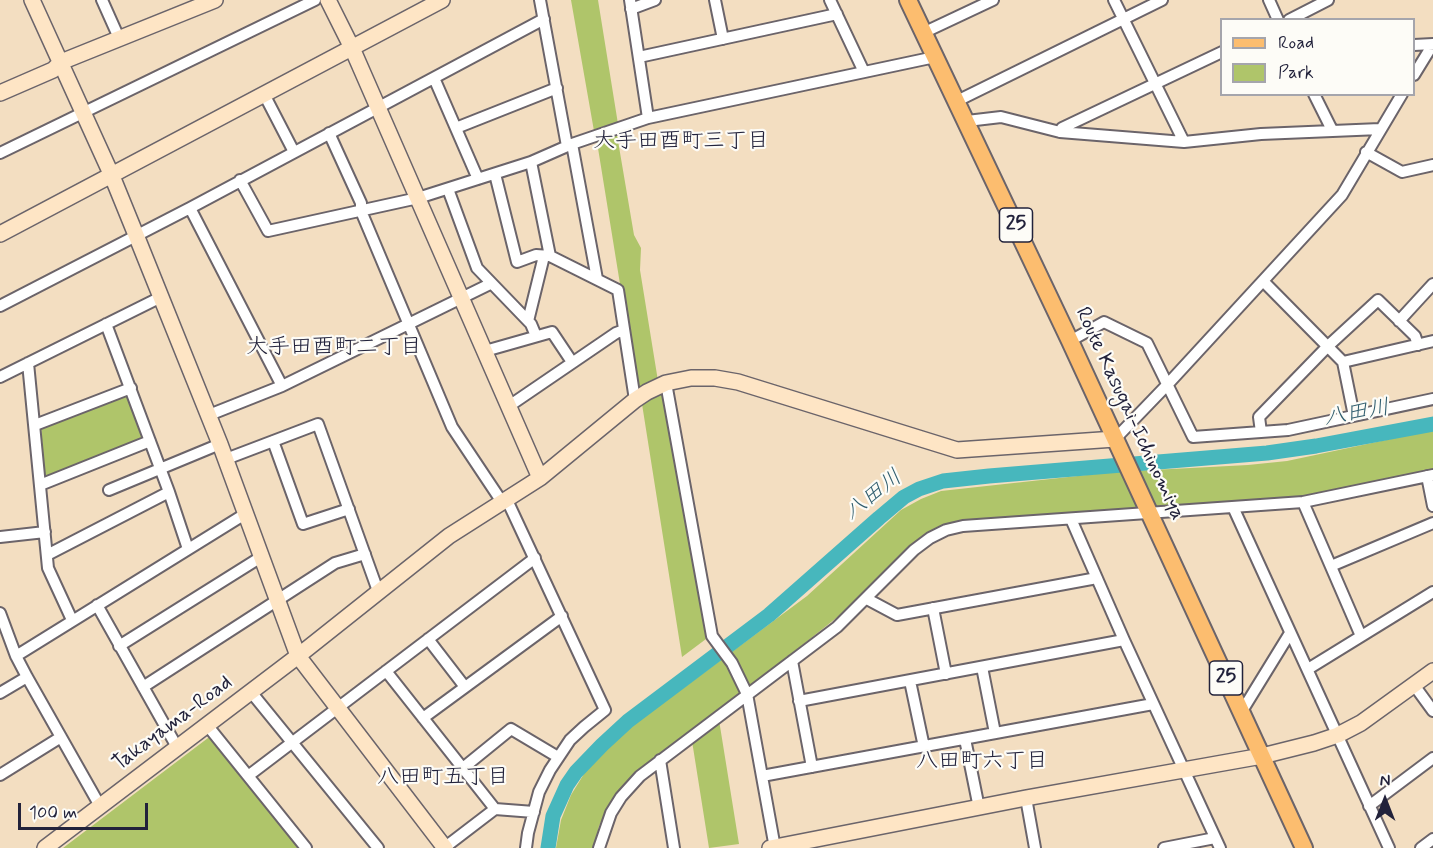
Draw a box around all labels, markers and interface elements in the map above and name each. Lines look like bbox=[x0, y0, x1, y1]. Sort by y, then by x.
legend bbox=[1220, 18, 1415, 96]
text: Road bbox=[1278, 31, 1314, 55]
text: Park bbox=[1278, 61, 1314, 85]
district label: 大手田酉町三丁目 bbox=[593, 129, 769, 155]
road number: 25 bbox=[1000, 208, 1032, 242]
street label: Route Kasugai-Ichinomiya bbox=[1069, 303, 1189, 525]
district label: 大手田酉町二丁目 bbox=[246, 335, 422, 361]
water label: 八田川 bbox=[1322, 395, 1392, 433]
water label: 八田川 bbox=[840, 465, 908, 527]
road number: 25 bbox=[1210, 661, 1242, 695]
street label: Takayama-Road bbox=[108, 671, 238, 777]
district label: 八田町六丁目 bbox=[916, 749, 1048, 775]
district label: 八田町五丁目 bbox=[377, 765, 509, 791]
north arrow bbox=[1355, 770, 1415, 830]
text: N bbox=[1380, 771, 1390, 792]
scale bar bbox=[21, 791, 152, 829]
text: 100 m bbox=[29, 801, 77, 825]

